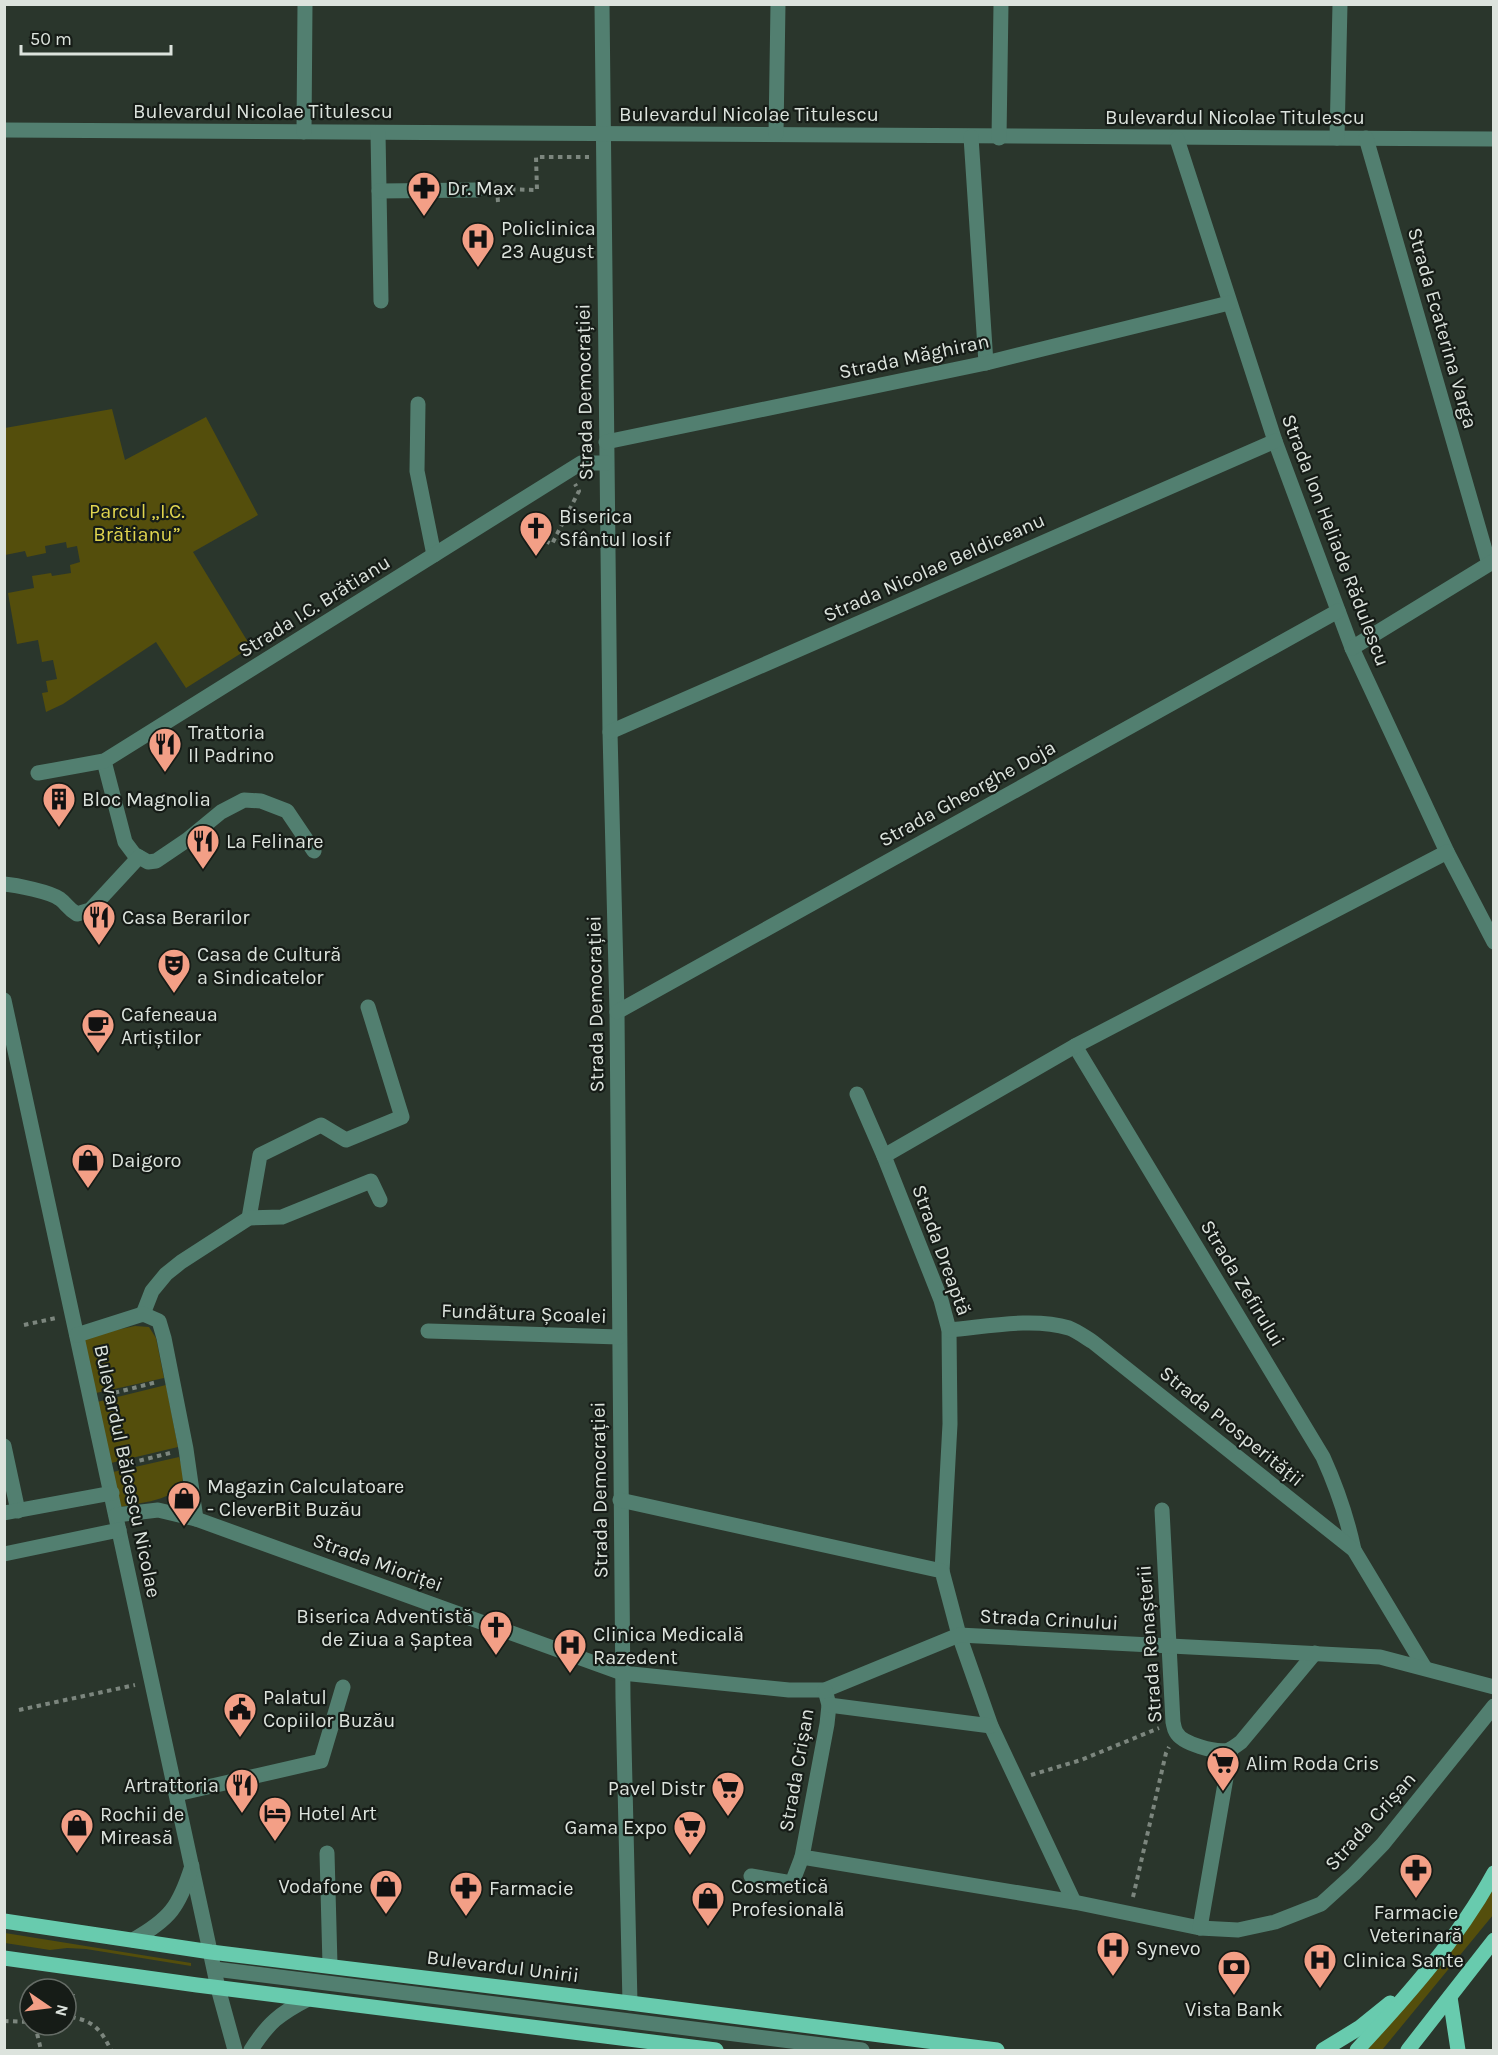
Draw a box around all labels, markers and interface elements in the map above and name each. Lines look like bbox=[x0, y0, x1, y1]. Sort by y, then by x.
scale bar bbox=[21, 18, 171, 56]
text: 50 m bbox=[30, 28, 72, 50]
street label: Bulevardul Nicolae Titulescu bbox=[133, 100, 393, 123]
street label: Bulevardul Nicolae Titulescu bbox=[619, 103, 879, 126]
street label: Bulevardul Nicolae Titulescu bbox=[1105, 106, 1365, 129]
pharmacy icon: Dr. Max bbox=[406, 170, 442, 217]
place label: Dr. Max bbox=[447, 177, 514, 200]
place label: Policlinica 23 August bbox=[501, 217, 596, 263]
hospital icon: Policlinica 23 August bbox=[460, 221, 496, 268]
street label: Strada Ecaterina Varga bbox=[1403, 225, 1482, 431]
street label: Strada Democrației bbox=[571, 303, 598, 481]
street label: Strada Măghiran bbox=[837, 329, 991, 384]
street label: Strada Ion Heliade Rădulescu bbox=[1277, 411, 1394, 669]
park label: Parcul „I.C. Brătianu” bbox=[89, 500, 185, 546]
place label: Biserica Sfântul Iosif bbox=[559, 505, 671, 551]
street label: Strada Nicolae Beldiceanu bbox=[820, 508, 1048, 627]
church icon: Biserica Sfântul Iosif bbox=[518, 510, 554, 557]
street label: Strada I.C. Brătianu bbox=[234, 550, 394, 662]
place label: Trattoria Il Padrino bbox=[188, 721, 274, 767]
restaurant icon: Trattoria Il Padrino bbox=[147, 726, 183, 773]
street label: Strada Gheorghe Doja bbox=[875, 735, 1060, 852]
building icon: Bloc Magnolia bbox=[41, 781, 77, 828]
place label: Bloc Magnolia bbox=[82, 788, 211, 811]
restaurant icon: La Felinare bbox=[185, 823, 221, 870]
place label: La Felinare bbox=[226, 830, 323, 853]
restaurant icon: Casa Berarilor bbox=[81, 899, 117, 946]
place label: Casa Berarilor bbox=[122, 906, 250, 929]
street label: Strada Democrației bbox=[582, 915, 609, 1093]
place label: Casa de Cultură a Sindicatelor bbox=[197, 943, 341, 989]
theatre icon: Casa de Cultură a Sindicatelor bbox=[156, 947, 192, 994]
place label: Cafeneaua Artiștilor bbox=[121, 1003, 218, 1049]
cafe icon: Cafeneaua Artiștilor bbox=[80, 1007, 116, 1054]
shop icon: Daigoro bbox=[70, 1142, 106, 1189]
place label: Daigoro bbox=[111, 1149, 182, 1172]
street label: Strada Dreaptă bbox=[907, 1182, 976, 1319]
street label: Strada Zefirului bbox=[1196, 1216, 1289, 1351]
street label: Fundătura Școalei bbox=[441, 1299, 607, 1328]
street label: Bulevardul Bălcescu Nicolae bbox=[89, 1342, 166, 1600]
street label: Strada Prosperității bbox=[1155, 1361, 1308, 1491]
street label: Strada Democrației bbox=[586, 1401, 613, 1579]
place label: Magazin Calculatoare - CleverBit Buzău bbox=[207, 1475, 404, 1521]
shop icon: Magazin Calculatoare - CleverBit Buzău bbox=[166, 1480, 202, 1527]
street label: Strada Mioriței bbox=[310, 1528, 446, 1597]
street label: Strada Renașterii bbox=[1132, 1564, 1166, 1724]
street label: Strada Crinului bbox=[979, 1604, 1119, 1635]
place label: Biserica Adventistă de Ziua a Șaptea bbox=[296, 1605, 473, 1651]
church icon: Biserica Adventistă de Ziua a Șaptea bbox=[478, 1609, 514, 1656]
place label: Clinica Medicală Razedent bbox=[593, 1623, 744, 1669]
hospital icon: Clinica Medicală Razedent bbox=[552, 1627, 588, 1674]
place label: Palatul Copiilor Buzău bbox=[263, 1686, 395, 1732]
public building icon: Palatul Copiilor Buzău bbox=[222, 1691, 258, 1738]
street label: Strada Crișan bbox=[774, 1707, 819, 1833]
supermarket icon: Alim Roda Cris bbox=[1205, 1745, 1241, 1792]
place label: Alim Roda Cris bbox=[1246, 1752, 1379, 1775]
restaurant icon: Artrattoria bbox=[224, 1767, 260, 1814]
street label: Strada Crișan bbox=[1320, 1767, 1421, 1875]
supermarket icon: Pavel Distr bbox=[710, 1770, 746, 1817]
place label: Artrattoria bbox=[124, 1774, 219, 1797]
place label: Pavel Distr bbox=[608, 1777, 706, 1800]
hotel icon: Hotel Art bbox=[257, 1795, 293, 1842]
place label: Hotel Art bbox=[298, 1802, 377, 1825]
place label: Rochii de Mireasă bbox=[100, 1803, 184, 1849]
shop icon: Rochii de Mireasă bbox=[59, 1807, 95, 1854]
supermarket icon: Gama Expo bbox=[672, 1809, 708, 1856]
place label: Gama Expo bbox=[565, 1816, 667, 1839]
pharmacy icon: Farmacie Veterinară bbox=[1398, 1852, 1434, 1899]
shop icon: Vodafone bbox=[368, 1868, 404, 1915]
pharmacy icon: Farmacie bbox=[448, 1870, 484, 1917]
place label: Vodafone bbox=[278, 1875, 363, 1898]
place label: Cosmetică Profesională bbox=[731, 1875, 844, 1921]
place label: Farmacie bbox=[489, 1877, 574, 1900]
shop icon: Cosmetică Profesională bbox=[690, 1880, 726, 1927]
place label: Farmacie Veterinară bbox=[1369, 1901, 1463, 1947]
hospital icon: Synevo bbox=[1095, 1930, 1131, 1977]
place label: Synevo bbox=[1136, 1937, 1201, 1960]
hospital icon: Clinica Sante bbox=[1302, 1942, 1338, 1989]
street label: Bulevardul Unirii bbox=[425, 1946, 580, 1987]
bank icon: Vista Bank bbox=[1216, 1949, 1252, 1996]
place label: Clinica Sante bbox=[1343, 1949, 1464, 1972]
north arrow bbox=[18, 1977, 78, 2037]
place label: Vista Bank bbox=[1185, 1998, 1283, 2021]
text: N bbox=[51, 2003, 73, 2018]

